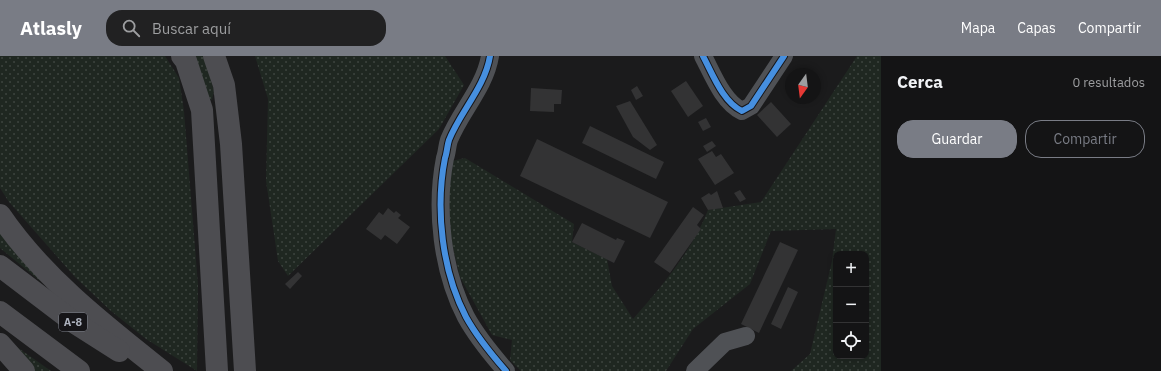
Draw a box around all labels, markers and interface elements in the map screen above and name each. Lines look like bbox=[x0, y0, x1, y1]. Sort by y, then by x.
search box bbox=[106, 10, 386, 46]
text: Atlasly bbox=[20, 16, 82, 40]
icon: search bbox=[120, 17, 142, 39]
text: Buscar aquí bbox=[152, 19, 231, 38]
text: Mapa bbox=[961, 19, 995, 37]
text: Capas bbox=[1017, 19, 1056, 37]
text: Compartir bbox=[1078, 19, 1141, 37]
north arrow bbox=[785, 68, 821, 104]
text: Cerca bbox=[897, 71, 943, 93]
text: 0 resultados bbox=[1072, 74, 1145, 91]
button: Guardar bbox=[897, 120, 1017, 158]
button: Compartir bbox=[1025, 120, 1145, 158]
map controls bbox=[833, 251, 869, 359]
button: + bbox=[833, 251, 869, 287]
button: − bbox=[833, 287, 869, 323]
road number: A-8 bbox=[59, 313, 87, 331]
button: locate bbox=[833, 323, 869, 359]

